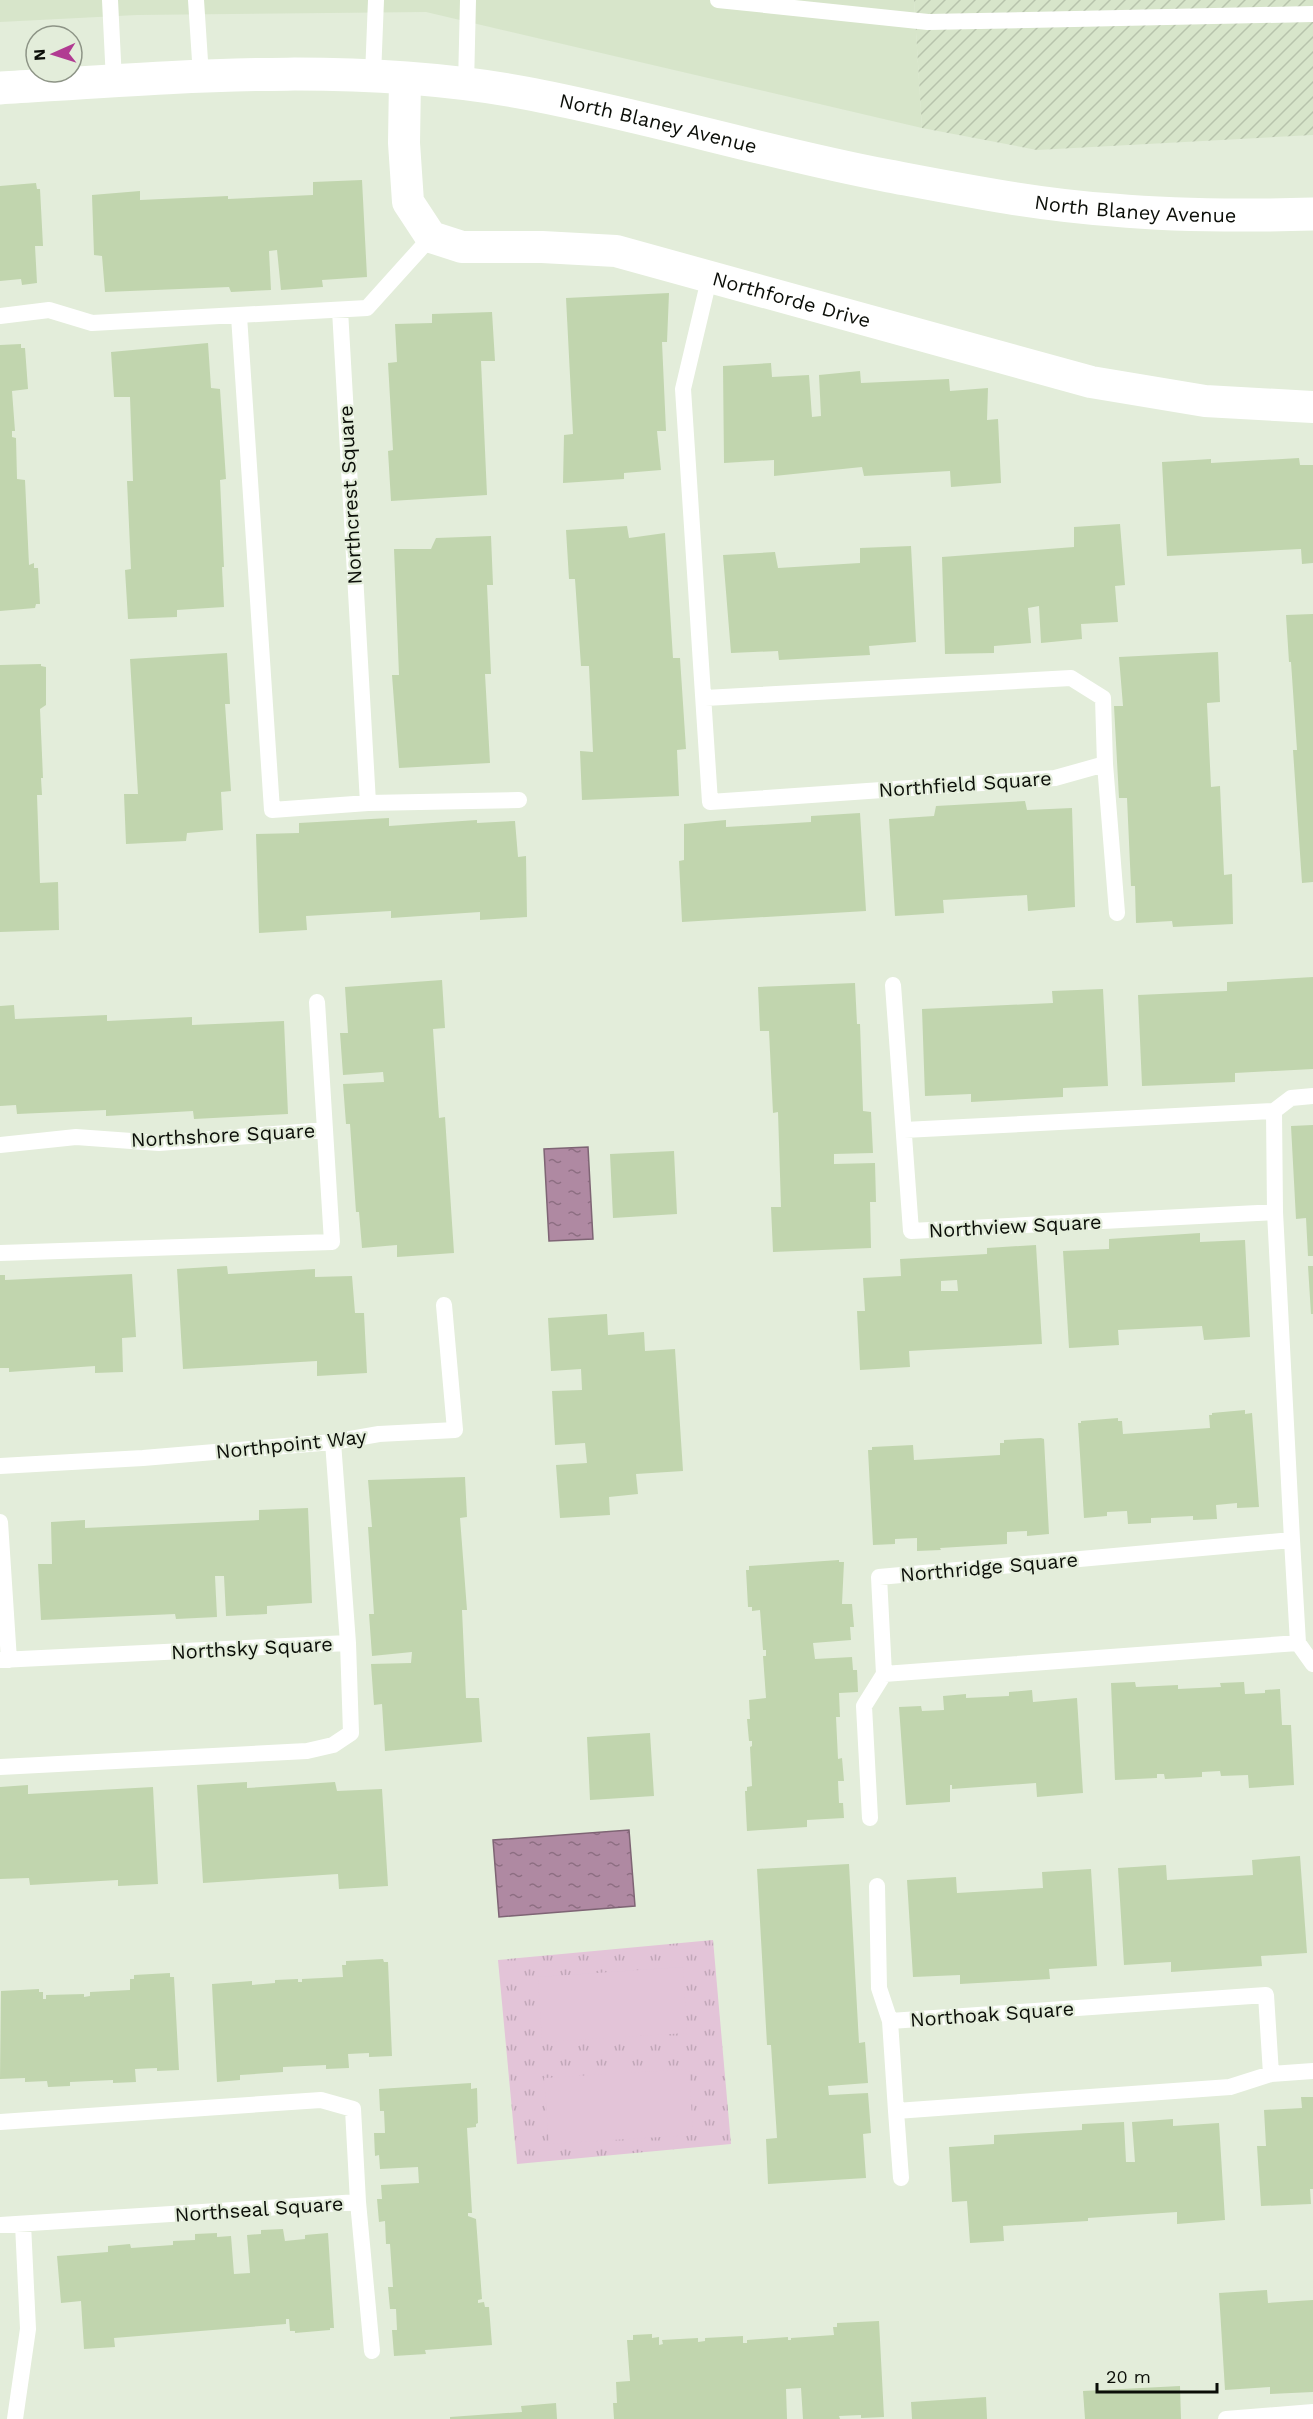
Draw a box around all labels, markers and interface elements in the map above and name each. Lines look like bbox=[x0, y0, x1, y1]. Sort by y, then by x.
north arrow bbox=[24, 24, 84, 84]
text: N bbox=[30, 48, 49, 61]
street label: North Blaney Avenue bbox=[557, 88, 759, 158]
street label: North Blaney Avenue bbox=[1033, 190, 1236, 227]
street label: Northforde Drive bbox=[710, 266, 873, 333]
street label: Northcrest Square bbox=[333, 405, 367, 585]
street label: Northfield Square bbox=[878, 766, 1052, 802]
street label: Northshore Square bbox=[130, 1118, 316, 1152]
street label: Northview Square bbox=[928, 1209, 1102, 1243]
street label: Northpoint Way bbox=[215, 1424, 368, 1464]
street label: Northridge Square bbox=[899, 1547, 1079, 1587]
street label: Northsky Square bbox=[171, 1632, 333, 1664]
street label: Northoak Square bbox=[909, 1996, 1075, 2032]
street label: Northseal Square bbox=[174, 2191, 344, 2227]
scale bar bbox=[1097, 2356, 1217, 2394]
text: 20 m bbox=[1106, 2366, 1151, 2387]

